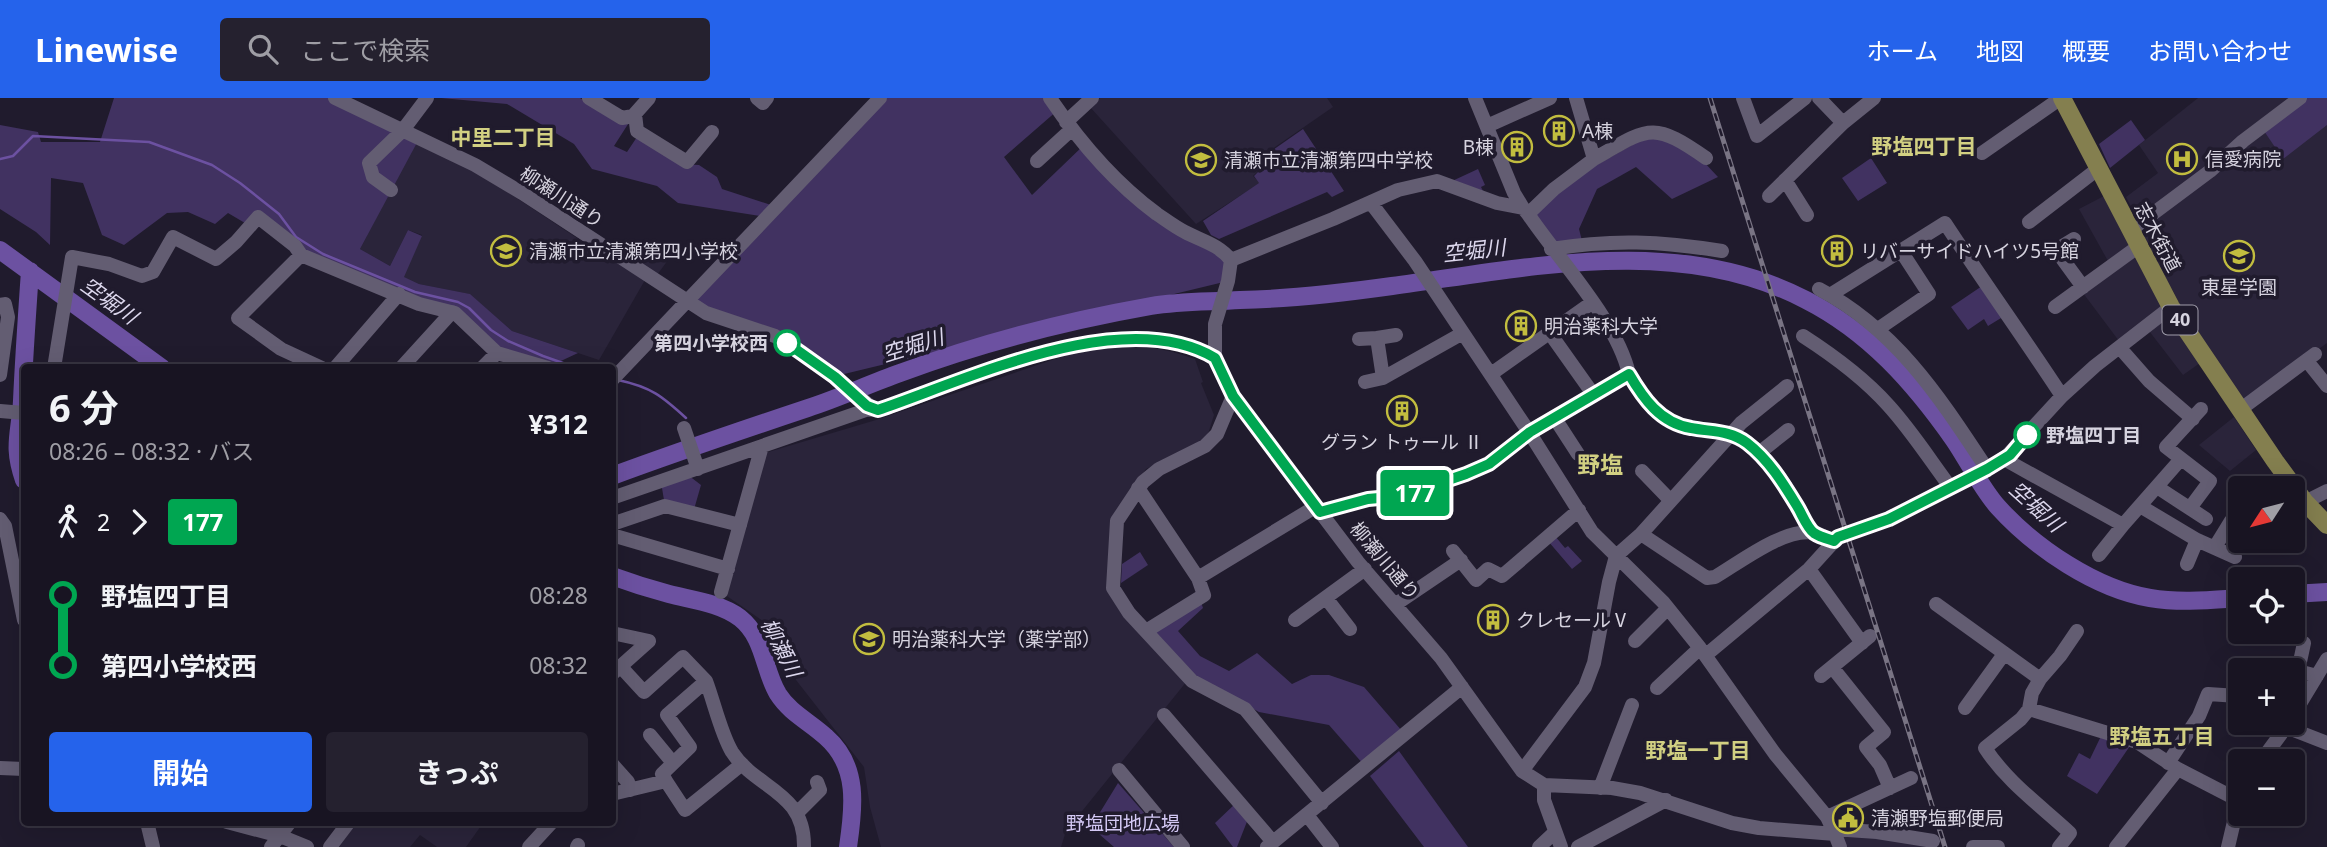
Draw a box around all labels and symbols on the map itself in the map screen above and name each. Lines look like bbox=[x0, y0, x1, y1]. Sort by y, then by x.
building icon: A棟 bbox=[1542, 114, 1576, 148]
place label: A棟 bbox=[1582, 118, 1613, 144]
district label: 中里二丁目 bbox=[451, 123, 556, 151]
building icon: B棟 bbox=[1500, 130, 1534, 164]
district label: 野塩四丁目 bbox=[1872, 132, 1977, 160]
place label: B棟 bbox=[1463, 134, 1494, 160]
hospital icon: 信愛病院 bbox=[2165, 142, 2199, 176]
school or university icon: 清瀬市立清瀬第四中学校 bbox=[1184, 143, 1218, 177]
place label: 信愛病院 bbox=[2205, 146, 2281, 172]
place label: 清瀬市立清瀬第四中学校 bbox=[1224, 147, 1433, 173]
street label: 柳瀬川通り bbox=[515, 160, 609, 234]
street label: 志木街道 bbox=[2129, 197, 2187, 277]
water label: 空堀川 bbox=[1441, 233, 1509, 267]
school or university icon: 清瀬市立清瀬第四小学校 bbox=[489, 234, 523, 268]
building icon: リバーサイドハイツ5号館 bbox=[1820, 234, 1854, 268]
place label: 清瀬市立清瀬第四小学校 bbox=[529, 238, 738, 264]
place label: リバーサイドハイツ5号館 bbox=[1860, 238, 2079, 264]
school or university icon: 東星学園 bbox=[2222, 239, 2256, 273]
water label: 空堀川 bbox=[76, 270, 145, 331]
place label: 東星学園 bbox=[2201, 274, 2277, 300]
road number: 40 bbox=[2162, 306, 2198, 334]
building icon: 明治薬科大学 bbox=[1504, 309, 1538, 343]
place label: 明治薬科大学 bbox=[1544, 313, 1658, 339]
water label: 空堀川 bbox=[878, 322, 949, 368]
place label: 第四小学校西 bbox=[654, 330, 768, 356]
marker: 第四小学校西 bbox=[774, 330, 800, 356]
building icon: グラン トゥール Ⅱ bbox=[1385, 394, 1419, 428]
marker: 野塩四丁目 bbox=[2014, 422, 2040, 448]
place label: 野塩四丁目 bbox=[2046, 422, 2141, 448]
place label: グラン トゥール Ⅱ bbox=[1321, 429, 1483, 455]
district label: 野塩 bbox=[1577, 448, 1623, 480]
line badge: 177 bbox=[1375, 470, 1455, 516]
water label: 空堀川 bbox=[2004, 475, 2071, 539]
north arrow bbox=[2228, 476, 2305, 553]
street label: 柳瀬川通り bbox=[1345, 516, 1425, 606]
building icon: クレセールⅤ bbox=[1476, 603, 1510, 637]
place label: クレセールⅤ bbox=[1516, 607, 1630, 633]
water label: 柳瀬川 bbox=[755, 613, 810, 684]
school or university icon: 明治薬科大学（薬学部） bbox=[852, 622, 886, 656]
place label: 明治薬科大学（薬学部） bbox=[892, 626, 1101, 652]
district label: 野塩五丁目 bbox=[2110, 722, 2215, 750]
district label: 野塩一丁目 bbox=[1646, 736, 1751, 764]
public building icon: 清瀬野塩郵便局 bbox=[1831, 801, 1865, 835]
place label: 清瀬野塩郵便局 bbox=[1871, 805, 2004, 831]
park label: 野塩団地広場 bbox=[1066, 810, 1180, 836]

